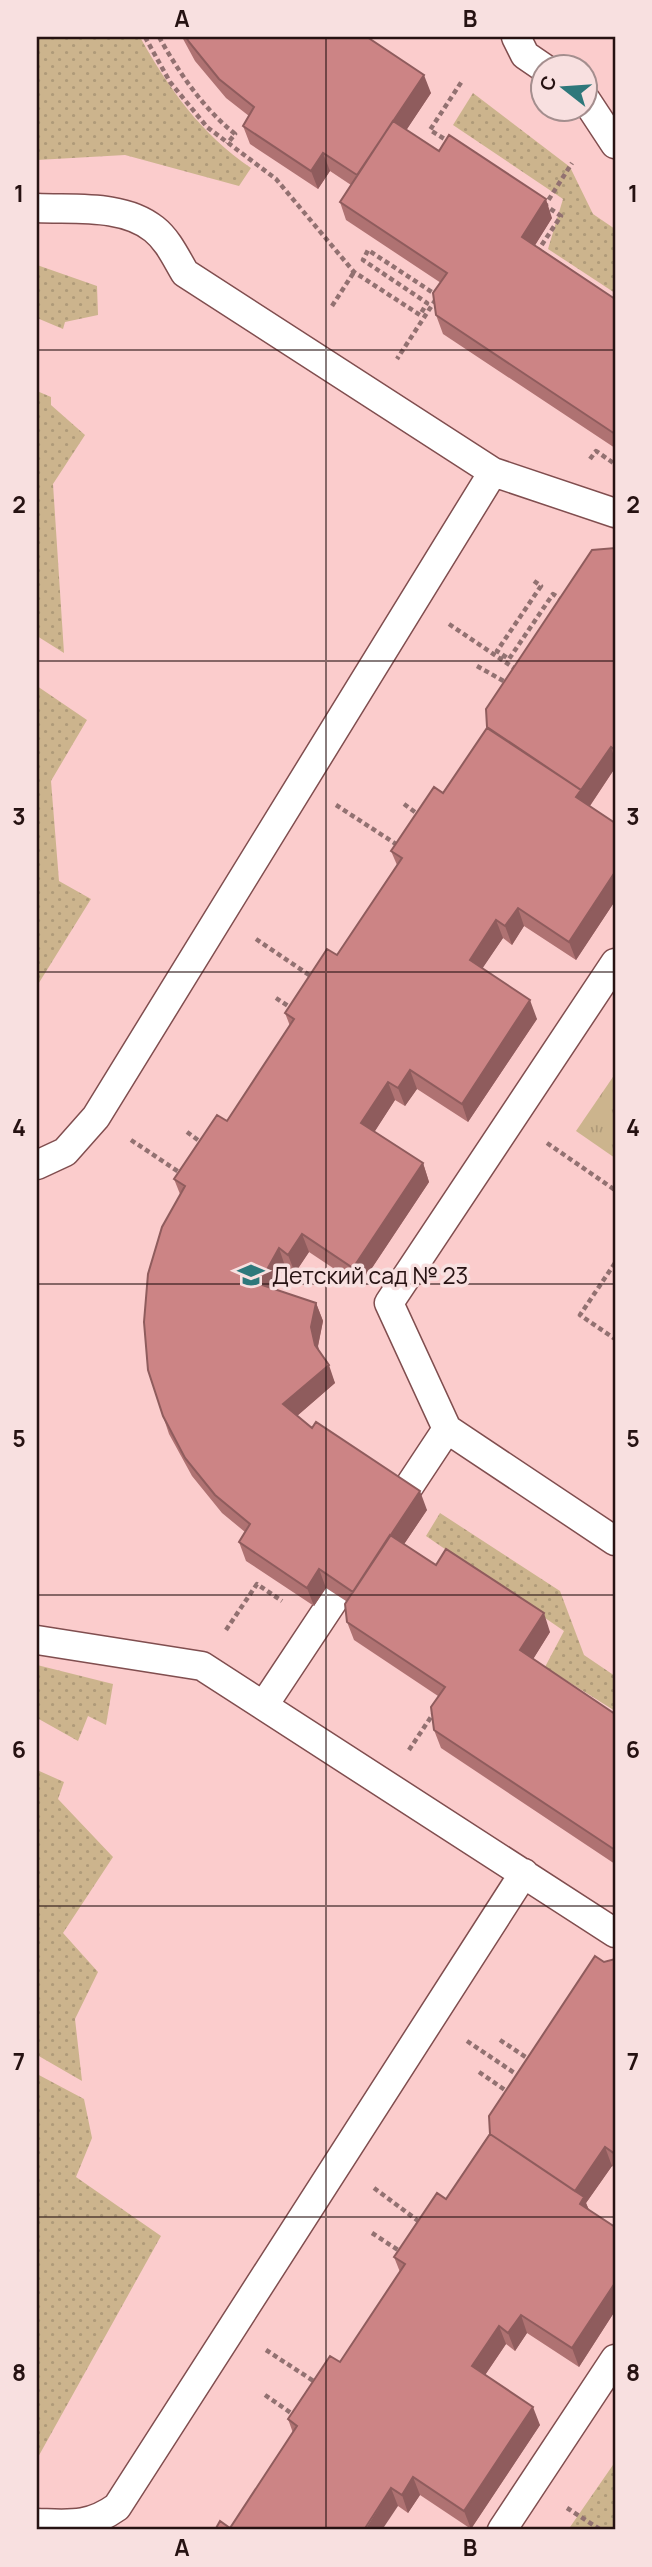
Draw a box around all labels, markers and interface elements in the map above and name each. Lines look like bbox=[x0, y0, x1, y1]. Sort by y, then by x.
text: A bbox=[174, 2, 190, 34]
text: B bbox=[463, 2, 477, 34]
north arrow bbox=[530, 52, 600, 122]
text: С bbox=[533, 73, 562, 94]
text: 1 bbox=[14, 177, 24, 209]
text: 1 bbox=[628, 177, 638, 209]
text: 2 bbox=[12, 488, 26, 520]
text: 2 bbox=[626, 488, 640, 520]
text: 3 bbox=[12, 800, 26, 832]
text: 3 bbox=[626, 800, 640, 832]
text: 4 bbox=[12, 1111, 26, 1143]
text: 4 bbox=[626, 1111, 640, 1143]
place label: Детский сад № 23 bbox=[272, 1259, 468, 1291]
school or university icon: Детский сад № 23 bbox=[236, 1260, 266, 1290]
text: 5 bbox=[12, 1422, 26, 1454]
text: 5 bbox=[626, 1422, 640, 1454]
text: 6 bbox=[12, 1733, 26, 1765]
text: 6 bbox=[626, 1733, 640, 1765]
text: 7 bbox=[13, 2045, 25, 2077]
text: 7 bbox=[627, 2045, 639, 2077]
text: 8 bbox=[12, 2356, 26, 2388]
text: 8 bbox=[626, 2356, 640, 2388]
text: A bbox=[174, 2531, 190, 2563]
text: B bbox=[463, 2531, 477, 2563]

